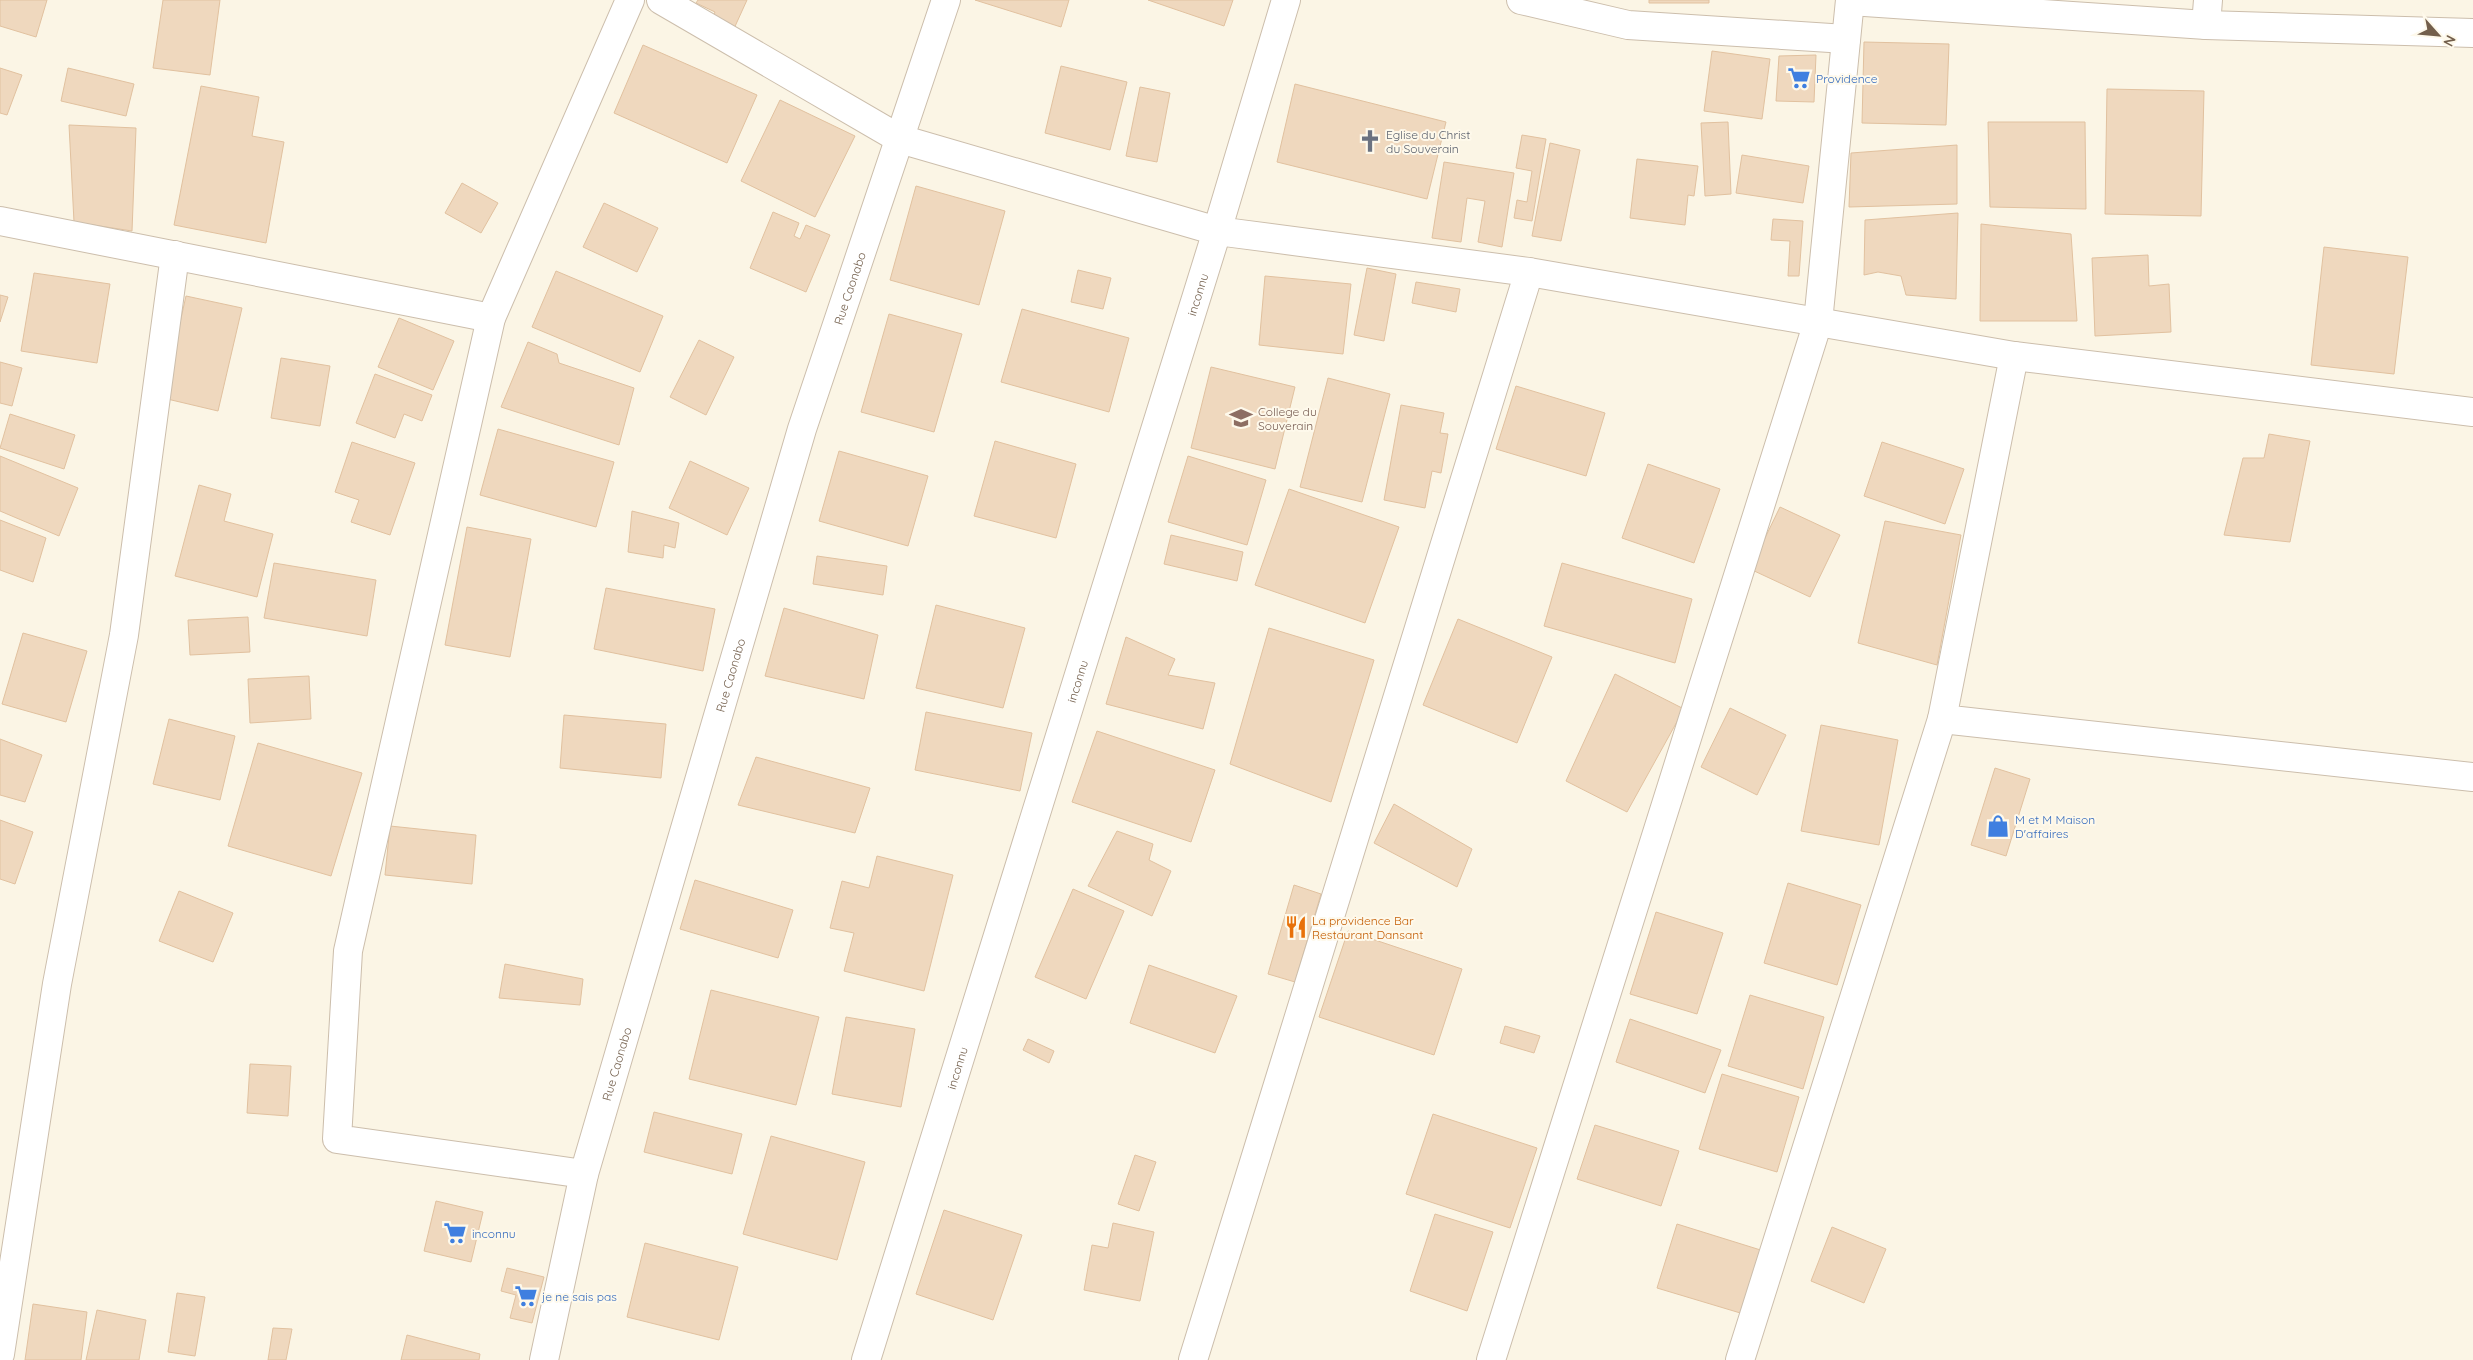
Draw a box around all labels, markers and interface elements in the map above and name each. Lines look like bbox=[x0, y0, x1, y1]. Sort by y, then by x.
north arrow bbox=[2413, 10, 2463, 60]
text: N bbox=[2439, 32, 2460, 50]
supermarket icon: Providence bbox=[1786, 65, 1812, 91]
place label: Providence bbox=[1816, 71, 1878, 86]
place label: Eglise du Christ du Souverain bbox=[1386, 127, 1470, 156]
church icon: Eglise du Christ du Souverain bbox=[1357, 128, 1383, 154]
street label: Rue Caonabo bbox=[830, 250, 868, 327]
street label: inconnu bbox=[1184, 271, 1211, 317]
place label: College du Souverain bbox=[1258, 404, 1317, 433]
school or university icon: College du Souverain bbox=[1228, 405, 1254, 431]
street label: Rue Caonabo bbox=[712, 637, 748, 714]
street label: inconnu bbox=[1063, 658, 1091, 704]
place label: M et M Maison D'affaires bbox=[2015, 812, 2095, 841]
shop icon: M et M Maison D'affaires bbox=[1985, 813, 2011, 839]
place label: La providence Bar Restaurant Dansant bbox=[1312, 913, 1423, 942]
restaurant icon: La providence Bar Restaurant Dansant bbox=[1283, 914, 1309, 940]
street label: Rue Caonabo bbox=[598, 1025, 634, 1102]
street label: inconnu bbox=[943, 1045, 970, 1091]
supermarket icon: inconnu bbox=[442, 1220, 468, 1246]
place label: inconnu bbox=[472, 1226, 516, 1241]
supermarket icon: je ne sais pas bbox=[513, 1283, 539, 1309]
place label: je ne sais pas bbox=[541, 1289, 617, 1304]

